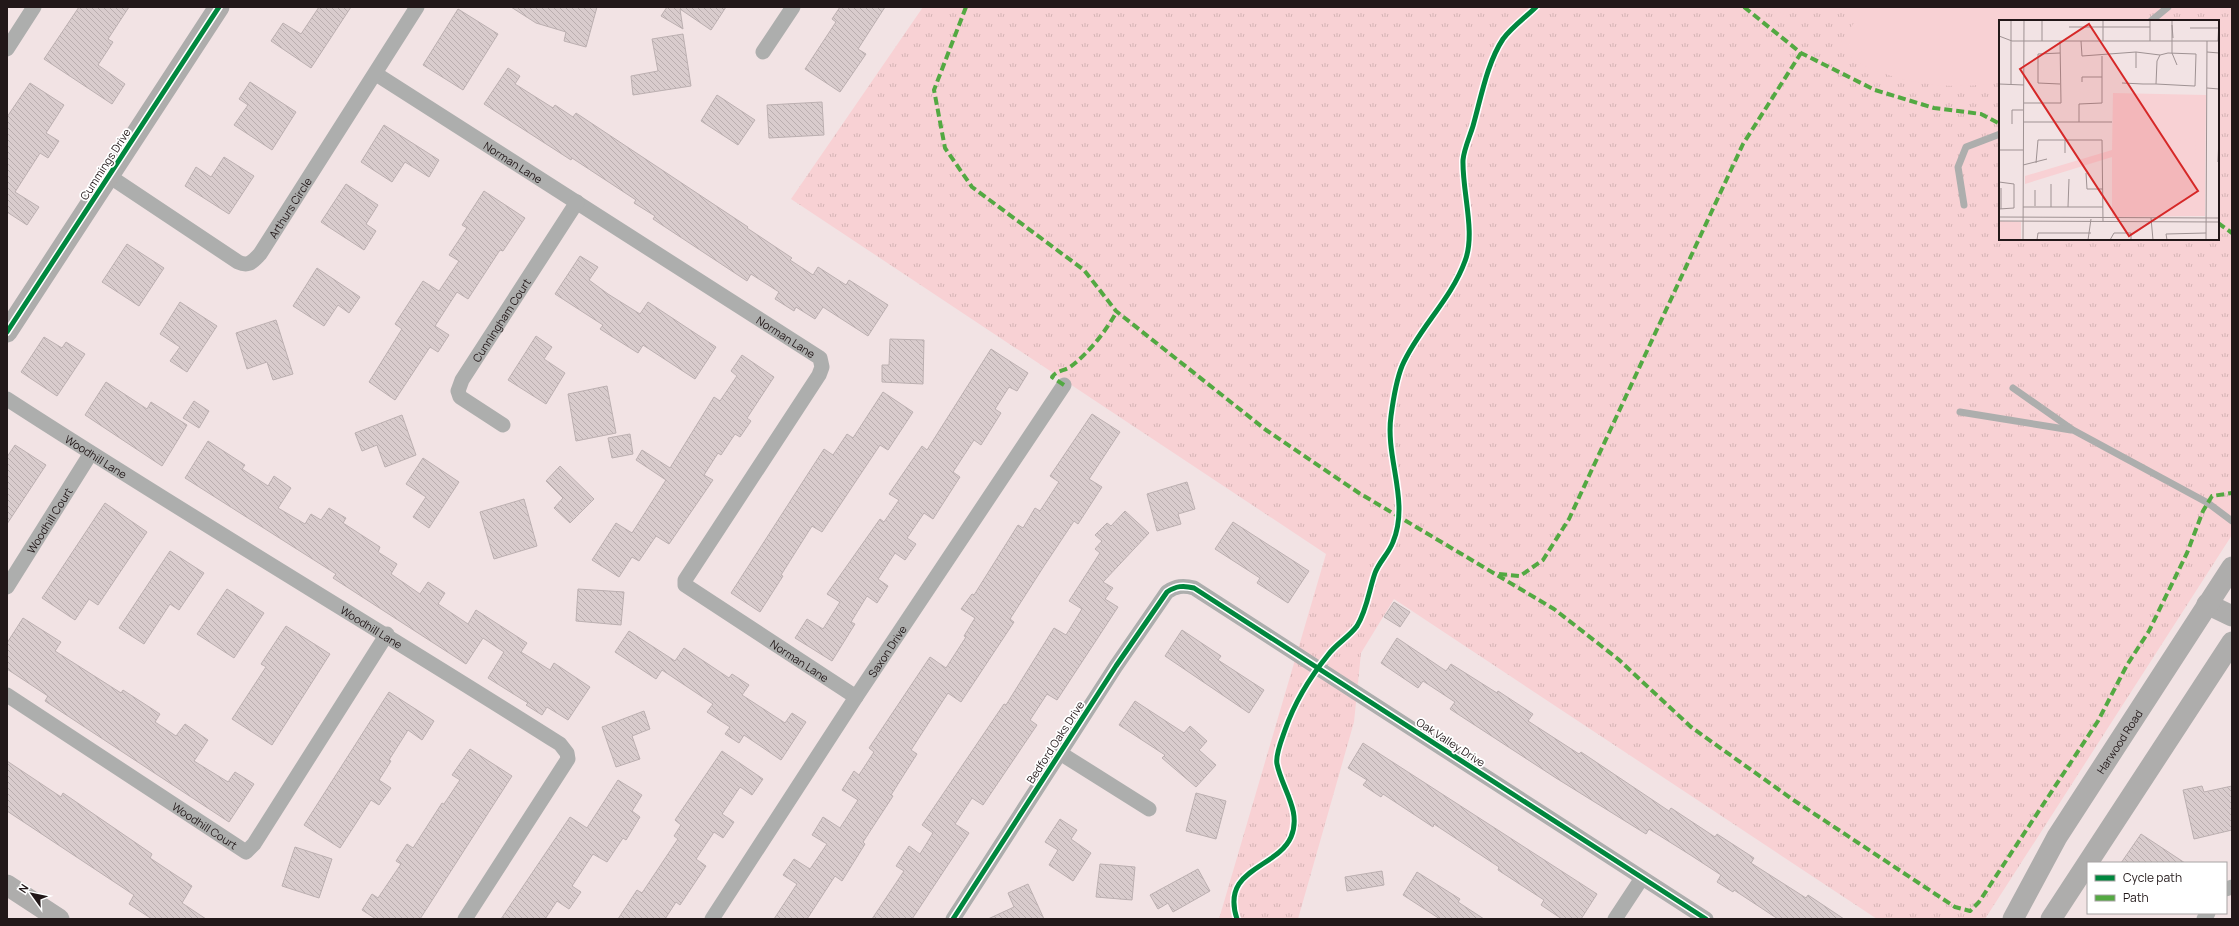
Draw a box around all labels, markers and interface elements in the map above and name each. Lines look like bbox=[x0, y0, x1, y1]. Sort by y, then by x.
inset map bbox=[1999, 20, 2219, 240]
street label: Cummings Drive bbox=[76, 125, 134, 203]
street label: Norman Lane bbox=[481, 137, 546, 186]
street label: Arthurs Circle bbox=[265, 174, 315, 241]
street label: Cunningham Court bbox=[468, 275, 533, 364]
street label: Norman Lane bbox=[754, 312, 819, 361]
street label: Woodhill Lane bbox=[63, 431, 131, 482]
street label: Woodhill Court bbox=[23, 484, 75, 556]
street label: Woodhill Lane bbox=[338, 602, 406, 652]
street label: Saxon Drive bbox=[864, 622, 910, 680]
street label: Norman Lane bbox=[768, 636, 832, 685]
street label: Bedford Oaks Drive bbox=[1023, 697, 1088, 786]
street label: Harwood Road bbox=[2093, 706, 2145, 776]
street label: Oak Valley Drive bbox=[1414, 714, 1489, 770]
street label: Woodhill Court bbox=[170, 798, 241, 852]
legend bbox=[2087, 862, 2227, 914]
text: Cycle path bbox=[2123, 869, 2182, 886]
north arrow bbox=[12, 874, 52, 914]
text: N bbox=[15, 881, 32, 896]
text: Path bbox=[2123, 889, 2149, 906]

